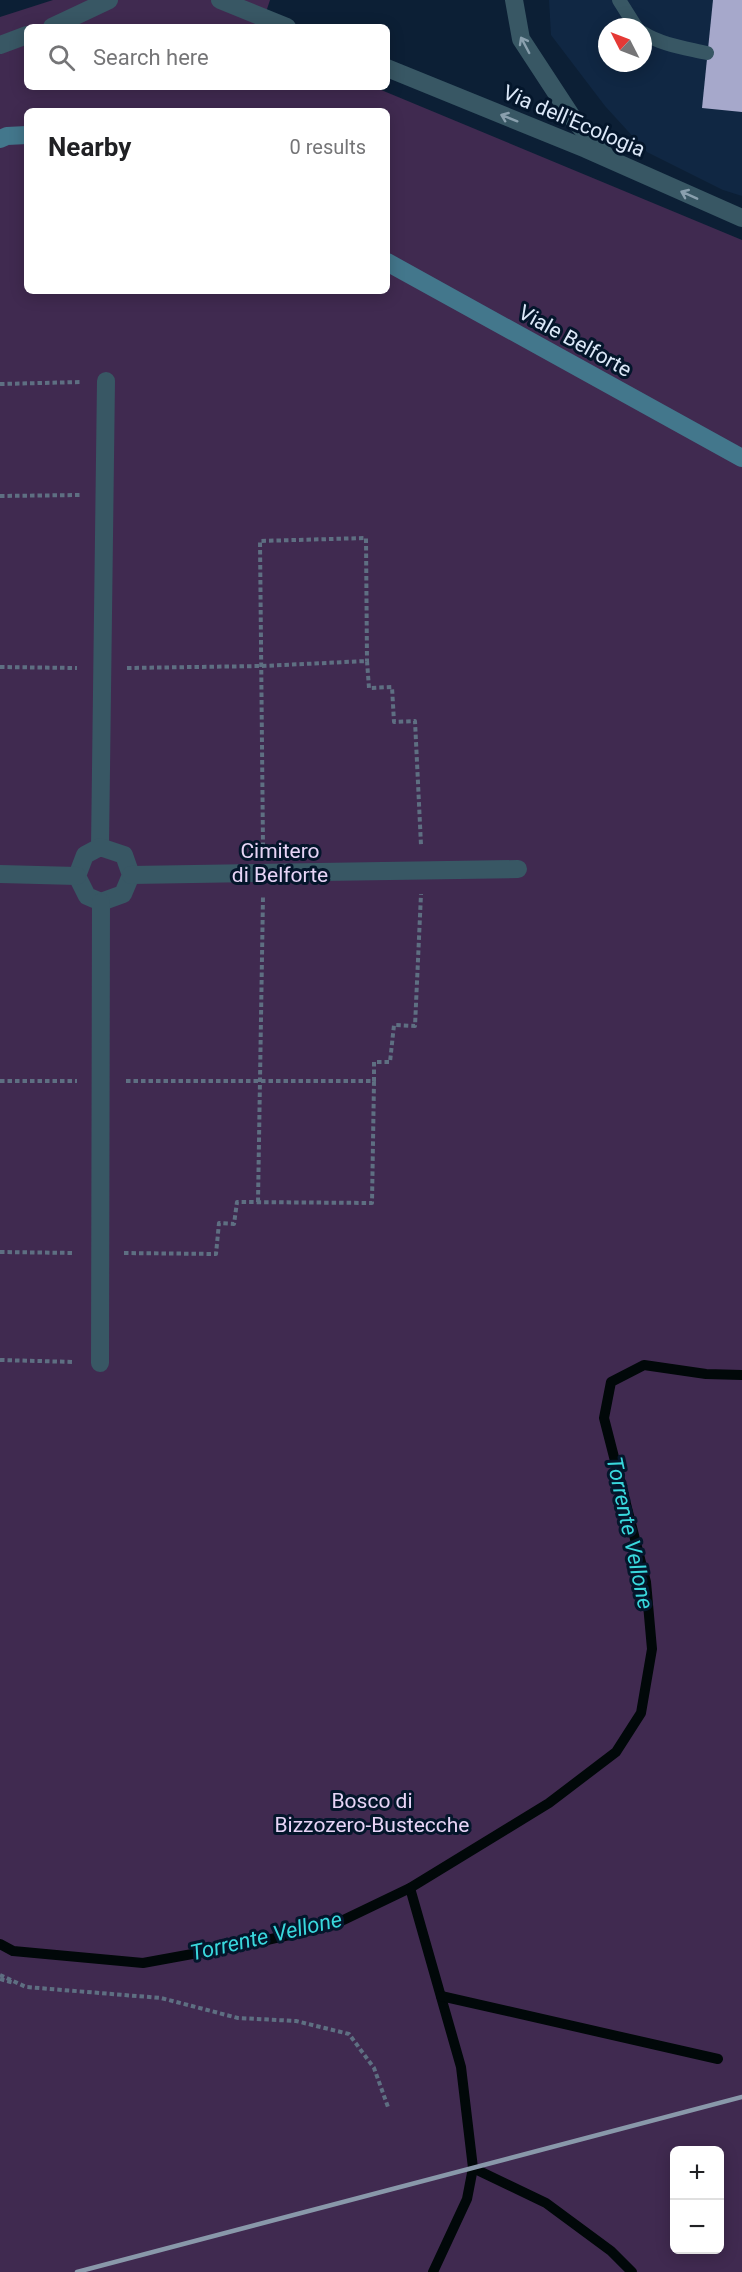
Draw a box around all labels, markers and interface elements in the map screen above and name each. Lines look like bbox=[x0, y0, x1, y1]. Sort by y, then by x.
north arrow bbox=[598, 18, 652, 72]
search box bbox=[24, 24, 390, 90]
one-way arrow bbox=[519, 37, 531, 54]
icon: search bbox=[45, 41, 78, 74]
text: Search here bbox=[93, 45, 209, 70]
street label: Via dell'Ecologia bbox=[499, 80, 649, 162]
one-way arrow bbox=[501, 112, 519, 123]
text: Nearby bbox=[48, 132, 131, 162]
text: 0 results bbox=[290, 135, 366, 159]
one-way arrow bbox=[680, 188, 698, 200]
street label: Viale Belforte bbox=[514, 300, 636, 382]
park label: Cimitero di Belforte bbox=[232, 839, 328, 887]
water label: Torrente Vellone bbox=[602, 1455, 658, 1611]
park label: Bosco di Bizzozero-Bustecche bbox=[275, 1789, 469, 1837]
water label: Torrente Vellone bbox=[188, 1906, 344, 1966]
map controls bbox=[670, 2146, 724, 2254]
button: + bbox=[670, 2146, 724, 2200]
button: − bbox=[670, 2200, 724, 2254]

